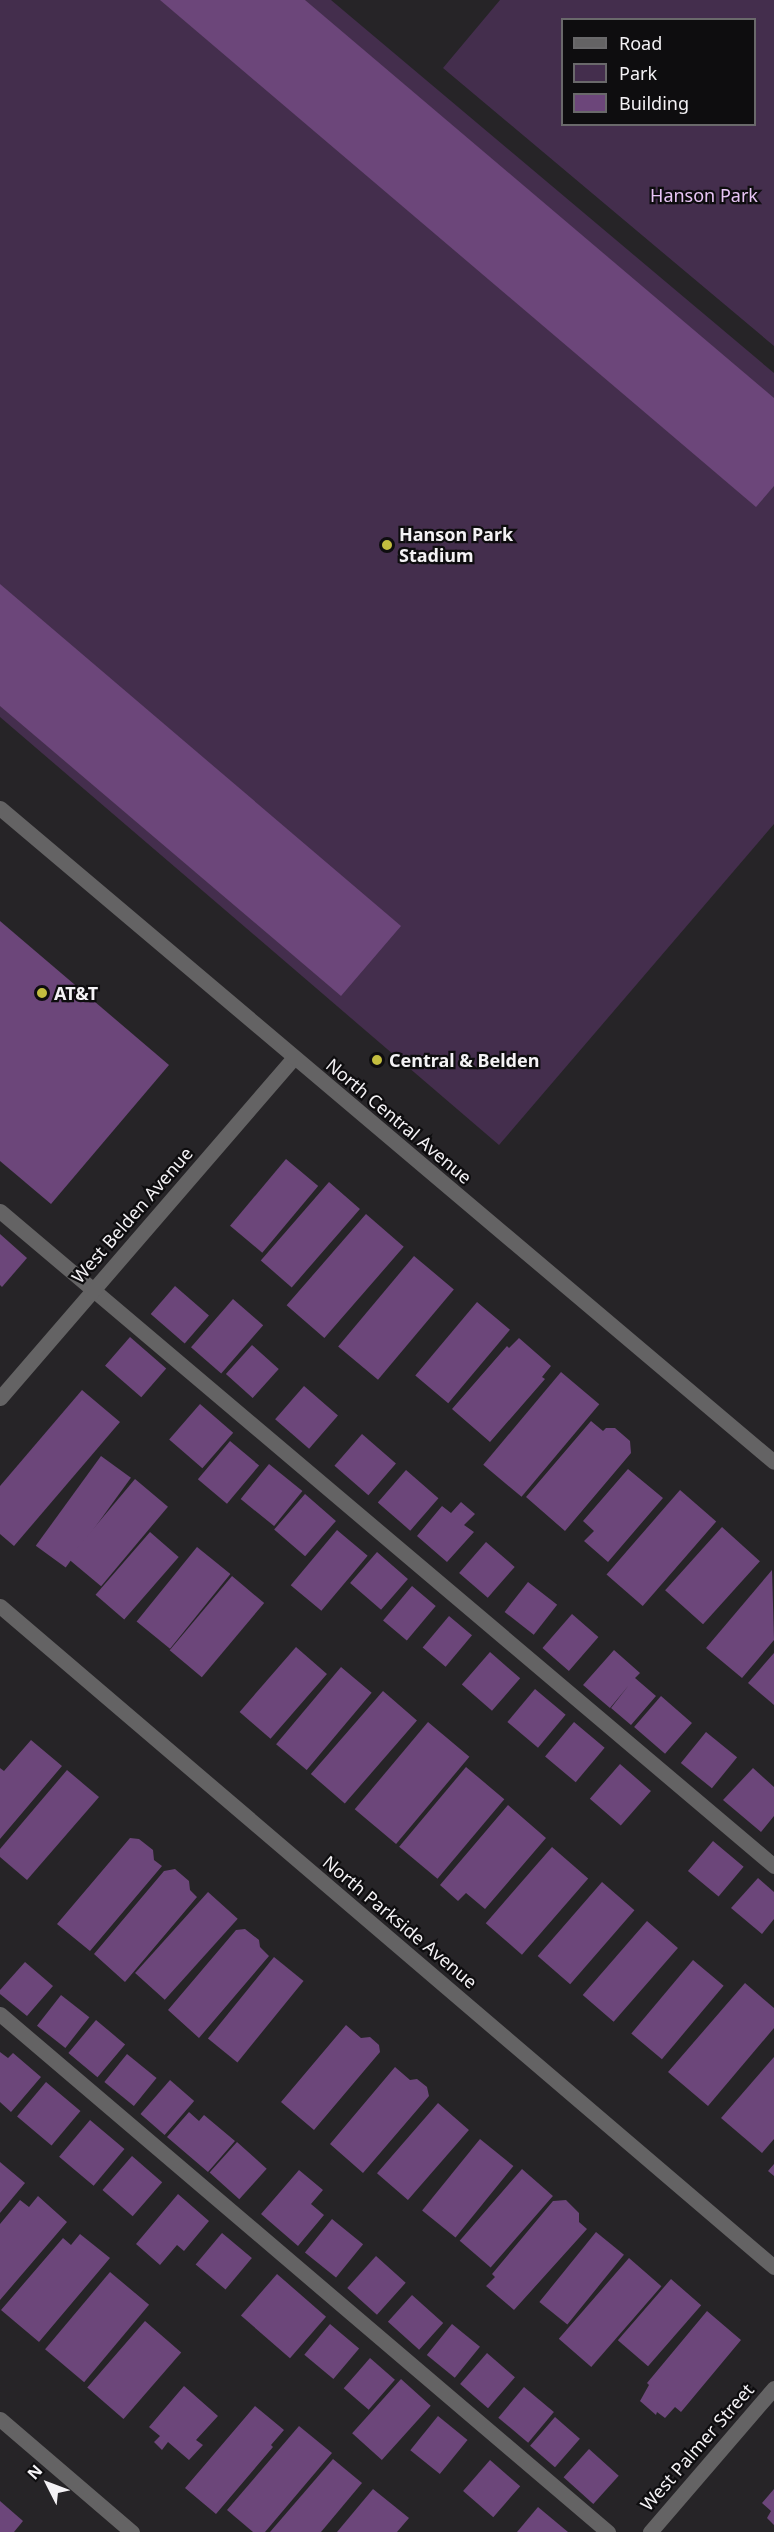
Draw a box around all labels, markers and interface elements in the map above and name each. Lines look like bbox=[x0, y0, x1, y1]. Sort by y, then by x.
legend bbox=[561, 18, 756, 126]
text: Road bbox=[619, 31, 662, 55]
text: Park bbox=[619, 61, 657, 85]
text: Building bbox=[619, 91, 689, 115]
park label: Hanson Park bbox=[650, 184, 758, 206]
place label: Hanson Park Stadium bbox=[399, 524, 513, 566]
marker: Hanson Park Stadium bbox=[380, 538, 394, 552]
place label: AT&T bbox=[54, 982, 98, 1004]
marker: AT&T bbox=[35, 986, 49, 1000]
place label: Central & Belden bbox=[389, 1049, 539, 1071]
marker: Central & Belden bbox=[370, 1053, 384, 1067]
street label: North Central Avenue bbox=[322, 1054, 476, 1188]
street label: West Belden Avenue bbox=[67, 1143, 197, 1287]
street label: North Parkside Avenue bbox=[318, 1851, 482, 1993]
street label: West Palmer Street bbox=[636, 2379, 758, 2515]
north arrow bbox=[18, 2454, 78, 2514]
text: N bbox=[22, 2460, 47, 2484]

